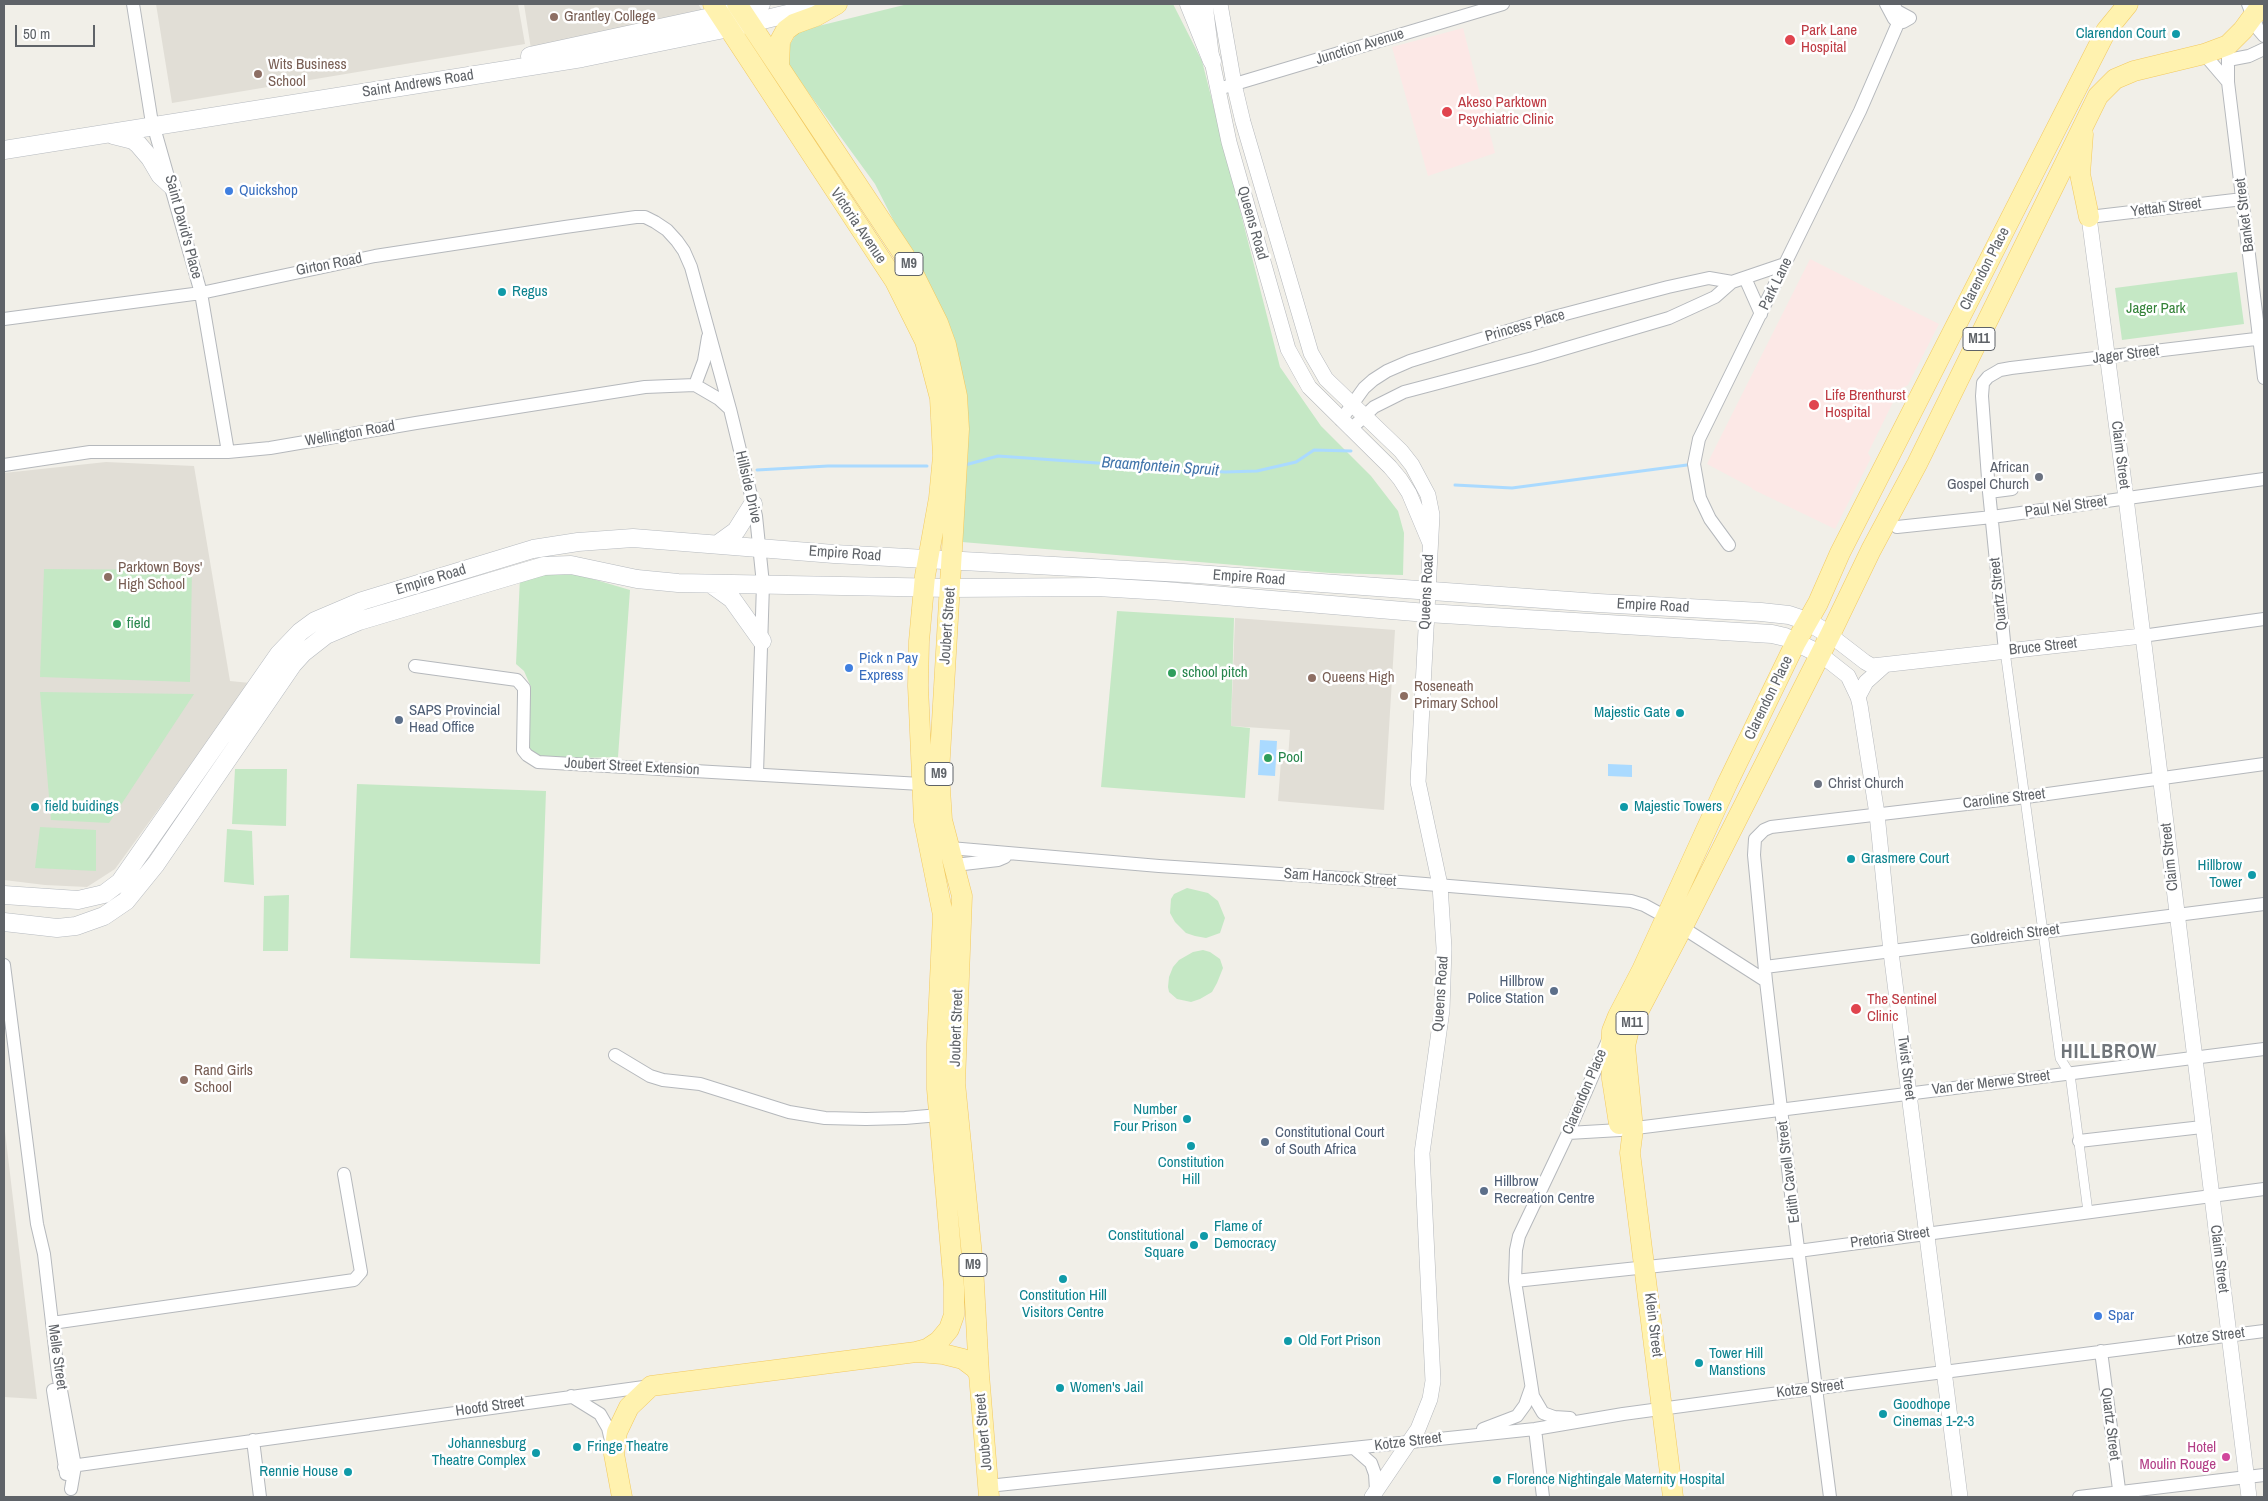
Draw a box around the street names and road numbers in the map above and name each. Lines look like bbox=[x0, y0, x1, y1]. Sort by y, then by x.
street label: Junction Avenue bbox=[1314, 25, 1406, 69]
street label: Saint Andrews Road bbox=[361, 66, 475, 102]
street label: Saint David's Place bbox=[160, 173, 206, 281]
street label: Banket Street bbox=[2232, 177, 2258, 253]
street label: Queens Road bbox=[1233, 184, 1271, 262]
street label: Victoria Avenue bbox=[826, 185, 890, 267]
street label: Yettah Street bbox=[2130, 195, 2202, 221]
street label: Clarendon Place bbox=[1956, 224, 2014, 314]
street label: Girton Road bbox=[294, 250, 364, 280]
road number: M9 bbox=[895, 252, 923, 276]
street label: Park Lane bbox=[1756, 255, 1796, 313]
street label: Princess Place bbox=[1483, 306, 1567, 346]
road number: M11 bbox=[1963, 328, 1995, 350]
street label: Jager Street bbox=[2092, 342, 2160, 368]
street label: Wellington Road bbox=[304, 417, 396, 451]
street label: Claim Street bbox=[2107, 420, 2133, 490]
street label: Hillside Drive bbox=[731, 449, 765, 525]
street label: Paul Nel Street bbox=[2024, 492, 2108, 522]
street label: Empire Road bbox=[808, 542, 882, 566]
street label: Queens Road bbox=[1416, 554, 1438, 630]
street label: Quartz Street bbox=[1986, 557, 2012, 631]
street label: Empire Road bbox=[394, 561, 468, 599]
street label: Empire Road bbox=[1212, 566, 1286, 590]
street label: Joubert Street bbox=[936, 587, 960, 665]
street label: Empire Road bbox=[1616, 595, 1690, 617]
street label: Bruce Street bbox=[2008, 634, 2078, 660]
street label: Clarendon Place bbox=[1741, 653, 1797, 743]
street label: Joubert Street Extension bbox=[564, 754, 700, 780]
road number: M9 bbox=[925, 762, 953, 786]
street label: Caroline Street bbox=[1962, 785, 2046, 813]
street label: Claim Street bbox=[2157, 822, 2183, 892]
street label: Sam Hancock Street bbox=[1283, 865, 1397, 891]
street label: Goldreich Street bbox=[1969, 921, 2061, 949]
street label: Queens Road bbox=[1429, 956, 1453, 1032]
street label: Joubert Street bbox=[947, 989, 967, 1067]
road number: M11 bbox=[1616, 1011, 1648, 1034]
street label: Twist Street bbox=[1893, 1035, 1919, 1101]
street label: Clarendon Place bbox=[1559, 1047, 1611, 1137]
street label: Van der Merwe Street bbox=[1931, 1067, 2051, 1099]
street label: Edith Cavell Street bbox=[1774, 1120, 1804, 1224]
street label: Pretoria Street bbox=[1849, 1224, 1931, 1252]
street label: Claim Street bbox=[2206, 1224, 2232, 1294]
road number: M9 bbox=[959, 1254, 987, 1276]
street label: Klein Street bbox=[1640, 1292, 1666, 1358]
street label: Melle Street bbox=[44, 1323, 70, 1391]
street label: Kotze Street bbox=[2176, 1324, 2246, 1350]
street label: Kotze Street bbox=[1775, 1376, 1845, 1402]
street label: Quartz Street bbox=[2097, 1387, 2123, 1461]
street label: Hoofd Street bbox=[455, 1393, 525, 1421]
street label: Joubert Street bbox=[972, 1393, 996, 1471]
street label: Kotze Street bbox=[1373, 1429, 1443, 1455]

